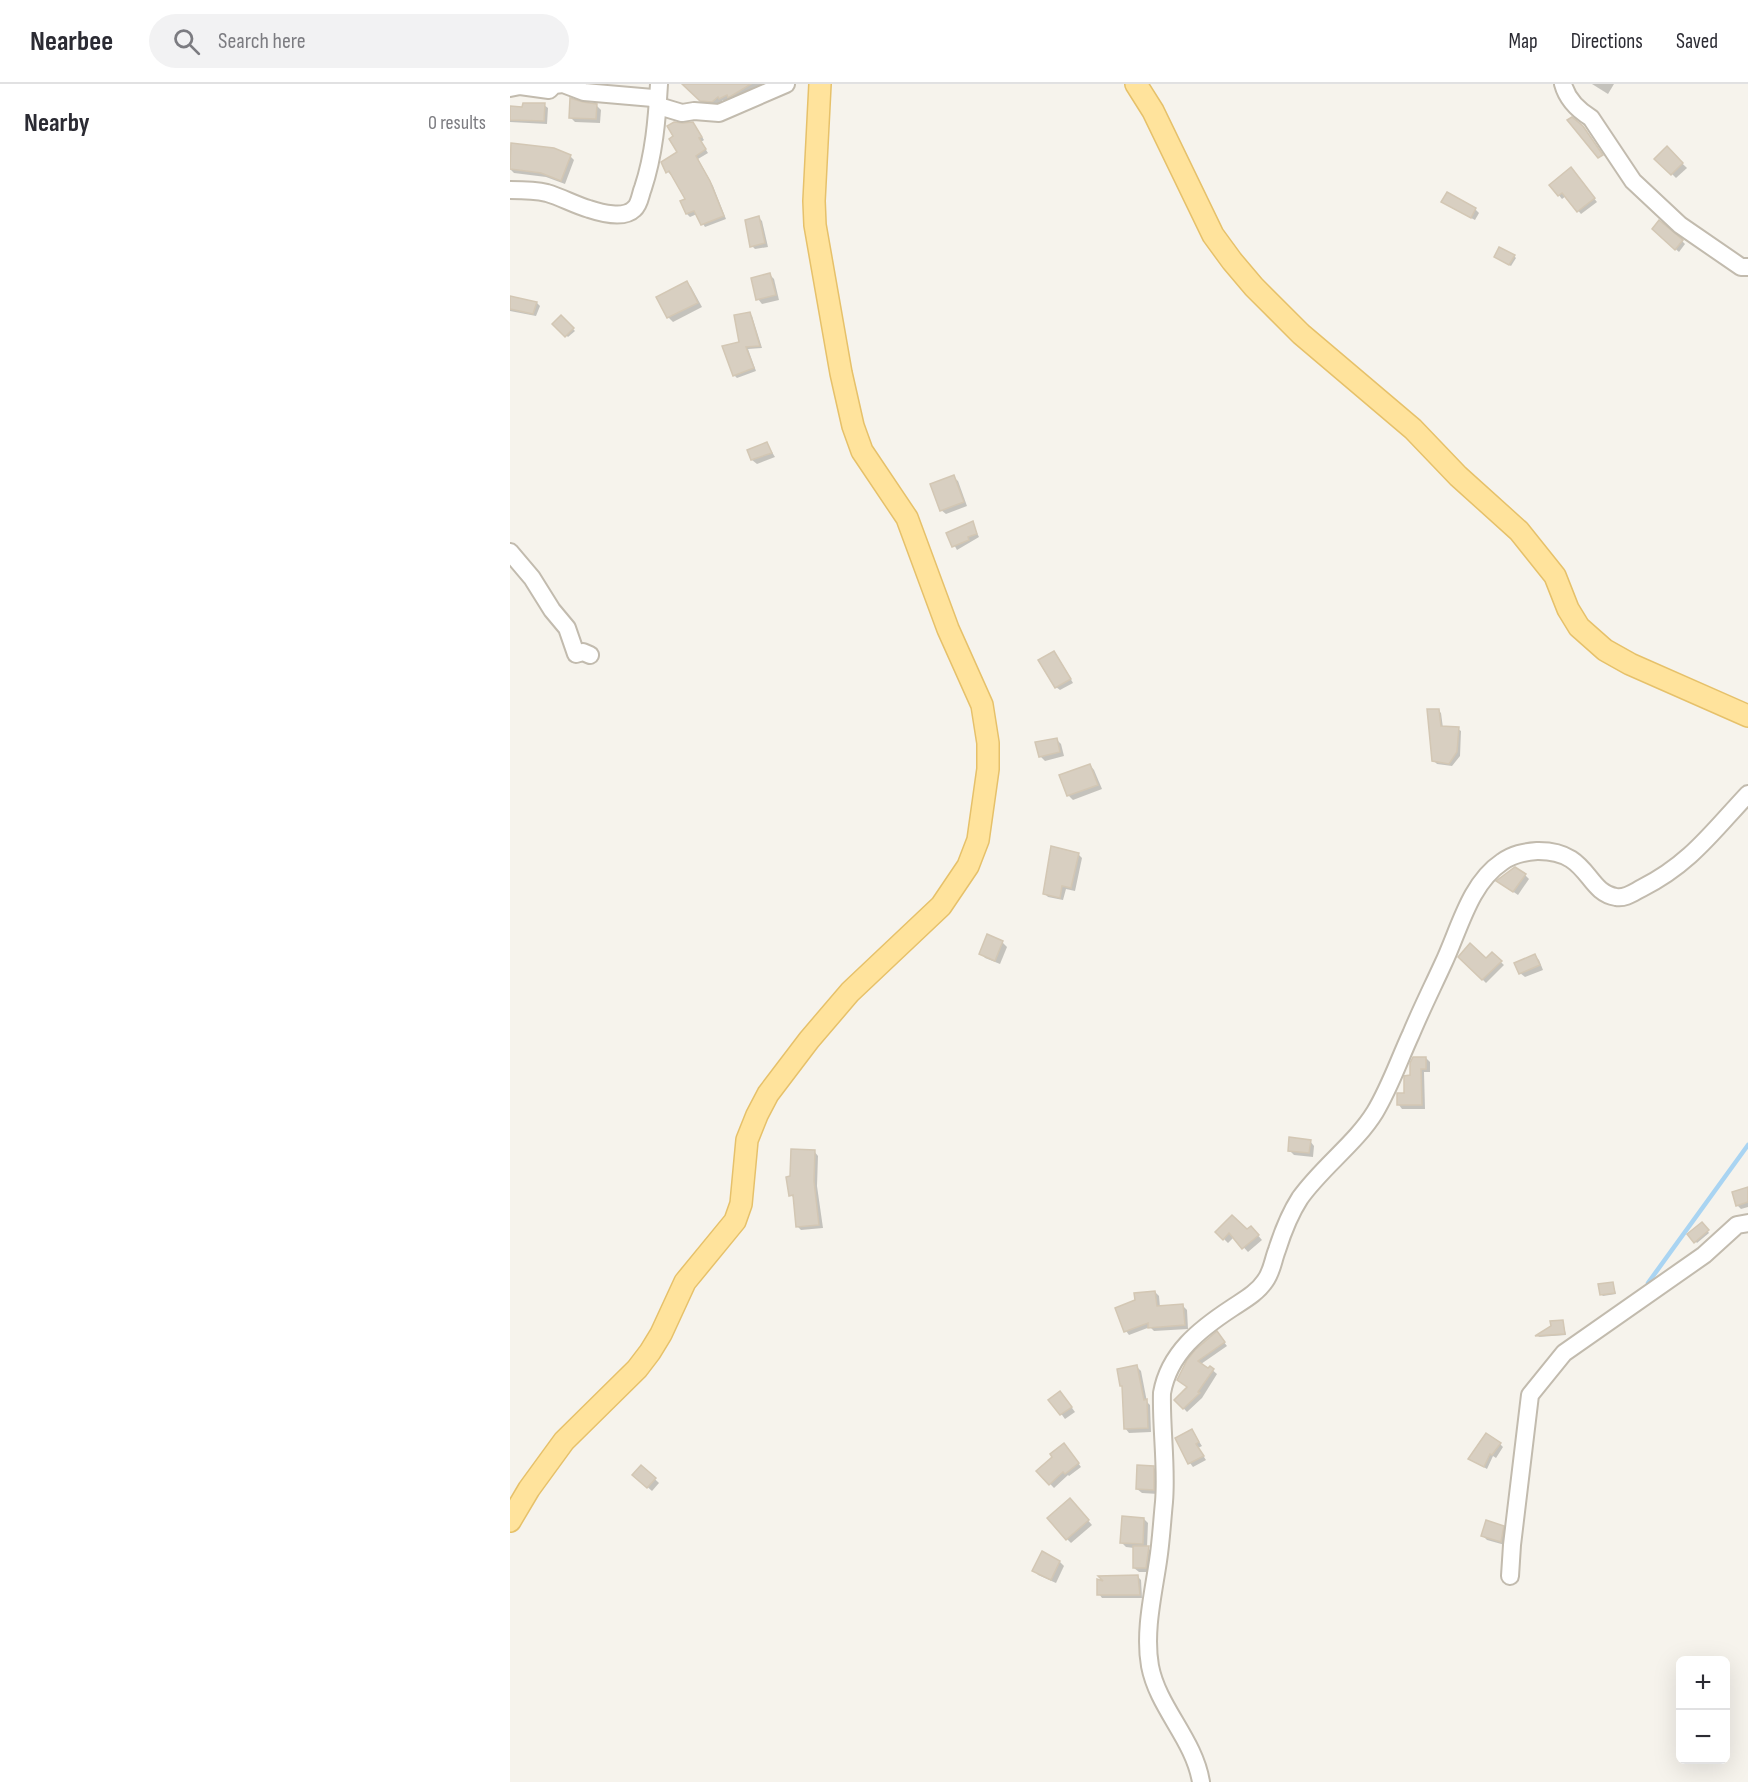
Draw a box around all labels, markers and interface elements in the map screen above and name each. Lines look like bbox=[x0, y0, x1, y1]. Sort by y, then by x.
search box bbox=[149, 14, 569, 68]
text: Nearbee bbox=[30, 25, 113, 58]
icon: search bbox=[170, 25, 203, 58]
text: Search here bbox=[218, 28, 306, 55]
text: Map bbox=[1508, 29, 1538, 54]
text: Directions bbox=[1571, 29, 1643, 54]
text: Saved bbox=[1676, 29, 1718, 54]
text: Nearby bbox=[24, 108, 90, 139]
text: 0 results bbox=[428, 111, 486, 135]
map controls bbox=[1676, 1656, 1730, 1764]
button: + bbox=[1676, 1656, 1730, 1710]
button: − bbox=[1676, 1710, 1730, 1764]

